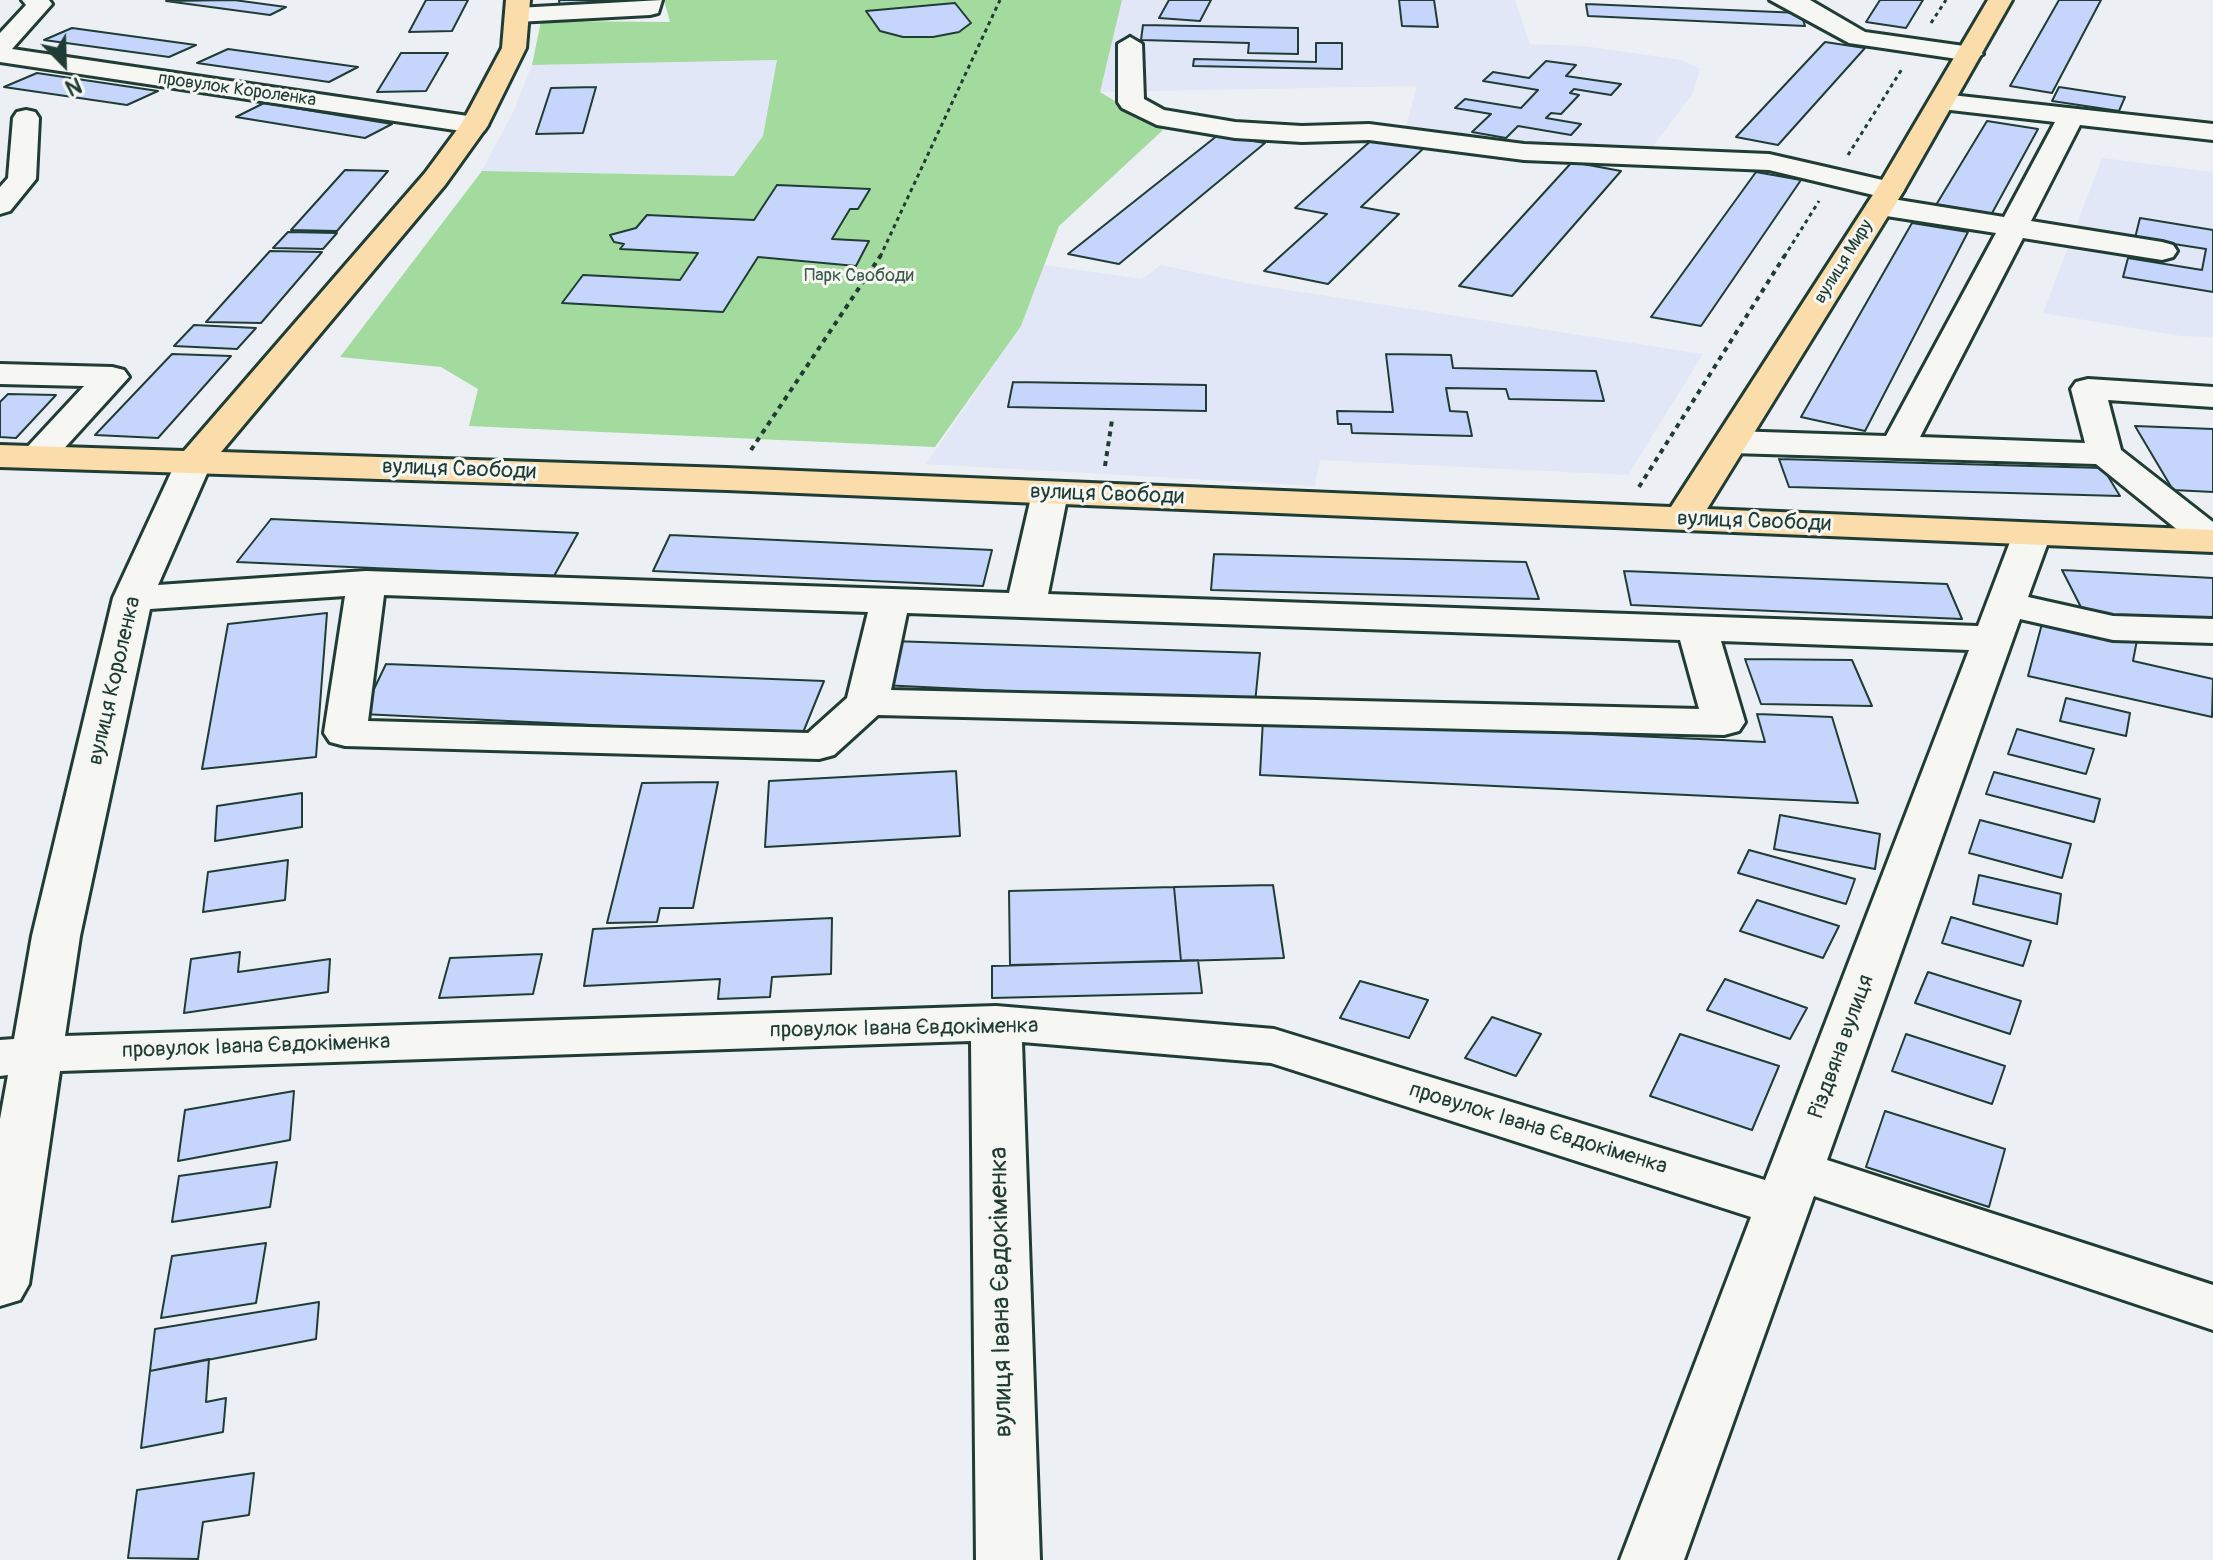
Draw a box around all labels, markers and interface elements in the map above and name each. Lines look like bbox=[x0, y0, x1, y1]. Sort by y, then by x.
north arrow bbox=[24, 24, 104, 104]
street label: провулок Короленка bbox=[157, 68, 317, 112]
text: N bbox=[61, 70, 86, 102]
street label: вулиця Миру bbox=[1810, 216, 1878, 308]
park label: Парк Свободи bbox=[804, 265, 914, 287]
street label: вулиця Свободи bbox=[382, 454, 536, 486]
street label: вулиця Свободи bbox=[1030, 479, 1184, 511]
street label: вулиця Свободи bbox=[1677, 506, 1831, 538]
street label: вулиця Короленка bbox=[83, 594, 147, 768]
street label: Різдвяна вулиця bbox=[1804, 971, 1880, 1123]
street label: провулок Івана Євдокіменка bbox=[770, 1013, 1038, 1045]
street label: провулок Івана Євдокіменка bbox=[121, 1029, 391, 1065]
street label: провулок Івана Євдокіменка bbox=[1406, 1077, 1670, 1181]
street label: вулиця Івана Євдокіменка bbox=[984, 1146, 1020, 1438]

